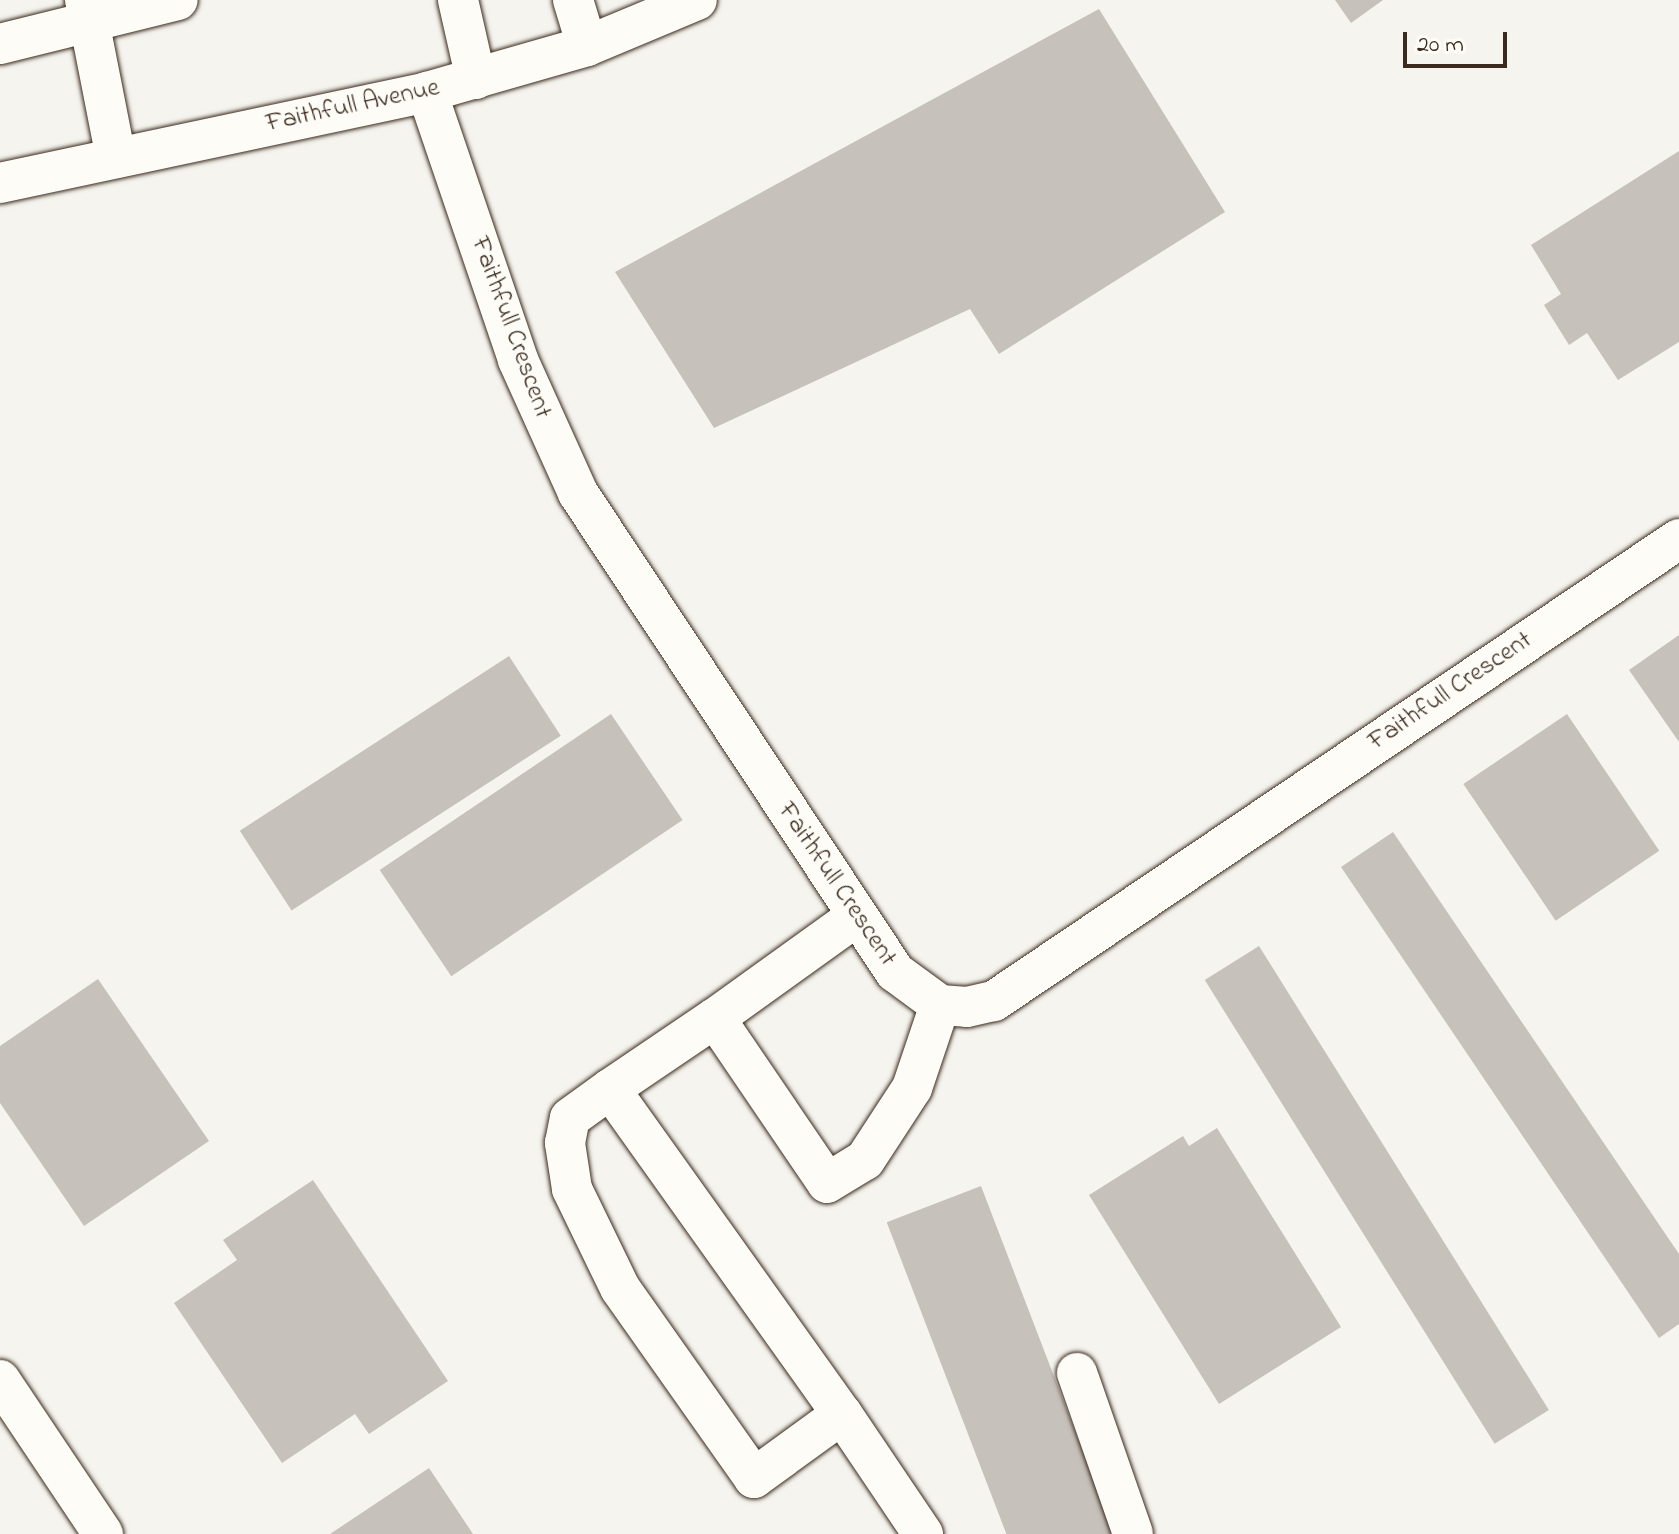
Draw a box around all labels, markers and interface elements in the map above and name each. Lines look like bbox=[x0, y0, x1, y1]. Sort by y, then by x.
scale bar bbox=[1407, 16, 1511, 66]
text: 20 m bbox=[1417, 28, 1464, 63]
street label: Faithfull Avenue bbox=[263, 73, 443, 141]
street label: Faithfull Crescent bbox=[463, 233, 557, 423]
street label: Faithfull Crescent bbox=[1363, 626, 1539, 758]
street label: Faithfull Crescent bbox=[770, 797, 902, 973]

